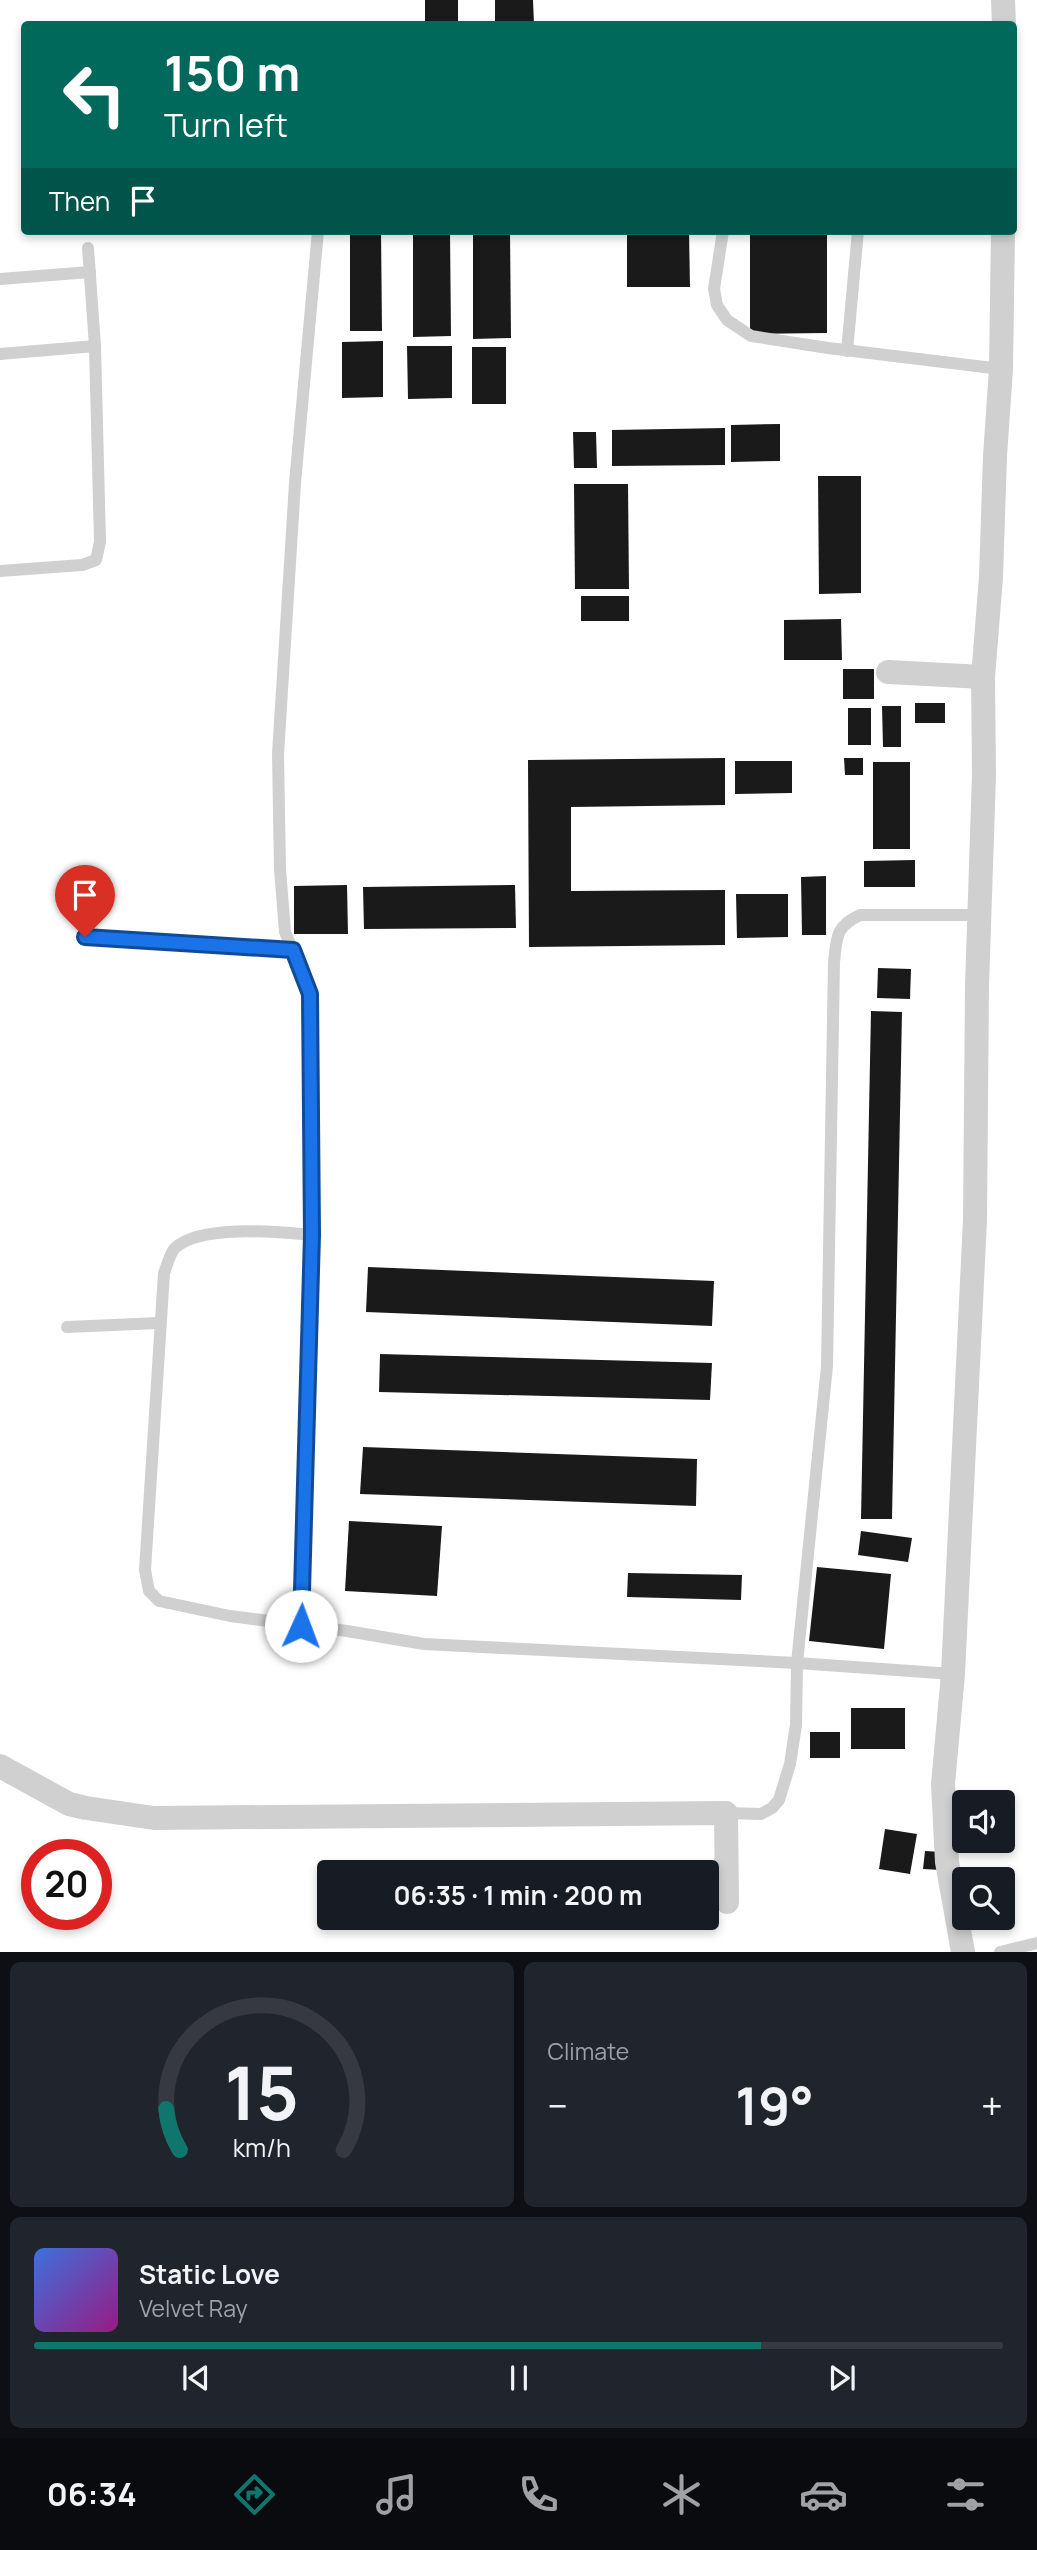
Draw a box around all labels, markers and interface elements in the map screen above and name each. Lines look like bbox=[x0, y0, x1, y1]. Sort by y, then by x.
text: 150 m bbox=[164, 39, 300, 106]
icon: left bbox=[49, 49, 140, 140]
text: Turn left bbox=[164, 103, 288, 147]
icon: arrive bbox=[124, 182, 162, 220]
text: Then bbox=[49, 183, 110, 219]
pin bbox=[55, 865, 115, 937]
icon: arrive bbox=[66, 876, 104, 914]
position arrow bbox=[264, 1589, 338, 1663]
map controls bbox=[952, 1790, 1015, 1930]
button: sound bbox=[952, 1790, 1015, 1853]
speed limit sign: 20 bbox=[21, 1839, 112, 1930]
button: search bbox=[952, 1867, 1015, 1930]
text: 06:35 · 1 min · 200 m bbox=[394, 1877, 642, 1913]
text: Climate bbox=[548, 2035, 629, 2067]
text: 15 bbox=[224, 2043, 299, 2143]
text: 19° bbox=[735, 2070, 814, 2141]
text: − bbox=[548, 2079, 568, 2131]
text: + bbox=[981, 2079, 1003, 2131]
text: km/h bbox=[233, 2130, 291, 2165]
text: Static Love bbox=[139, 2256, 280, 2292]
text: Velvet Ray bbox=[139, 2292, 248, 2324]
icon: previous bbox=[177, 2359, 215, 2397]
icon: pause bbox=[500, 2359, 538, 2397]
icon: next bbox=[823, 2359, 861, 2397]
icon: directions bbox=[230, 2470, 279, 2519]
icon: music bbox=[372, 2470, 421, 2519]
icon: phone bbox=[514, 2470, 563, 2519]
icon: climate bbox=[657, 2470, 706, 2519]
icon: car bbox=[799, 2470, 848, 2519]
icon: filters bbox=[941, 2470, 990, 2519]
text: 06:34 bbox=[47, 2472, 137, 2516]

